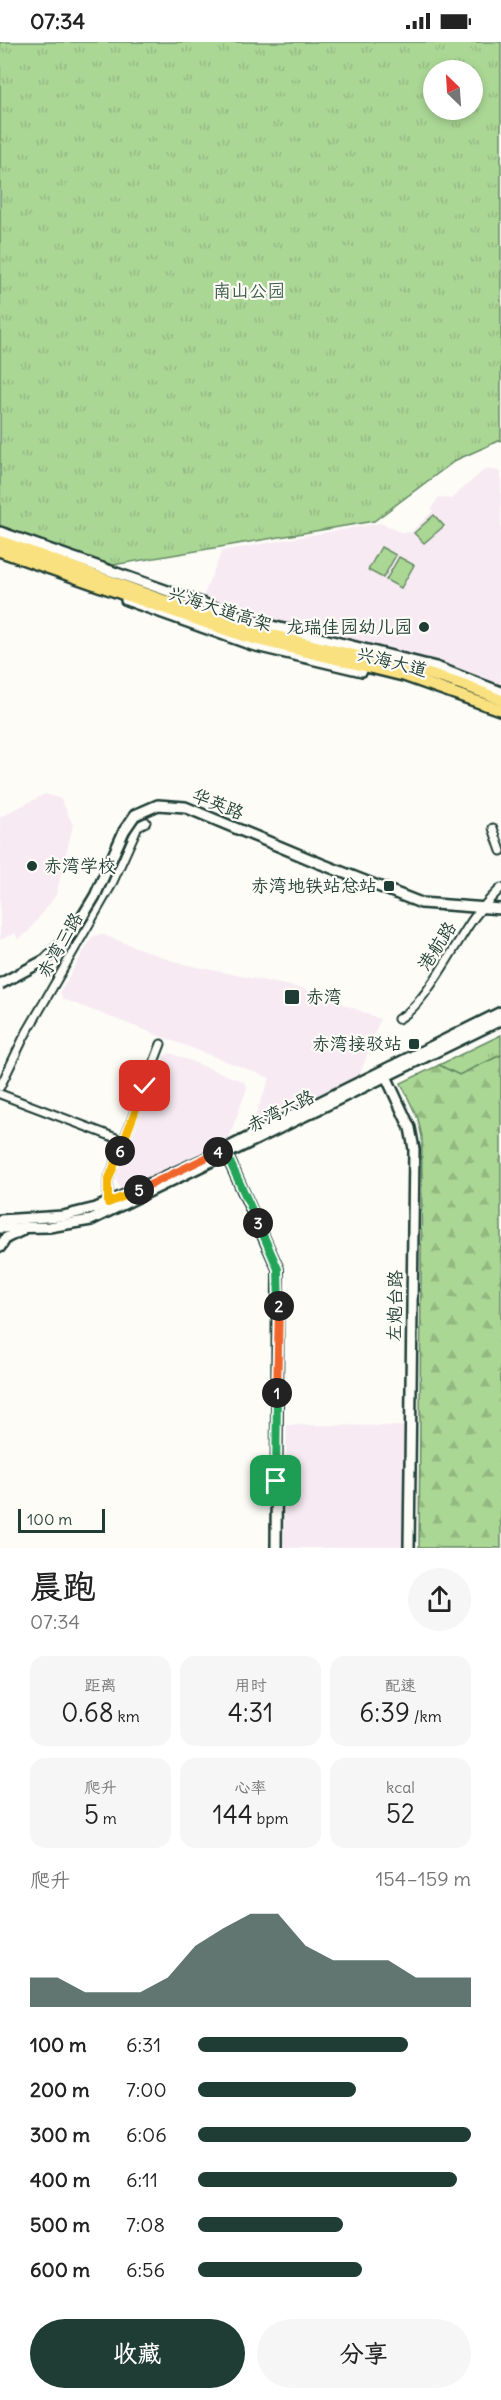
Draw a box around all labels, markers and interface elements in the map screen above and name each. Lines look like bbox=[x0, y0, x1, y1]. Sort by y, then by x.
text: 07:34 bbox=[30, 7, 85, 35]
north arrow bbox=[423, 60, 483, 120]
map controls bbox=[423, 60, 483, 120]
park label: 南山公园 bbox=[213, 279, 285, 302]
street label: 兴海大道高架 bbox=[165, 581, 275, 636]
place label: 龙瑞佳园幼儿园 bbox=[286, 615, 412, 638]
marker: 龙瑞佳园幼儿园 bbox=[417, 620, 431, 634]
street label: 兴海大道 bbox=[354, 642, 430, 681]
street label: 华英路 bbox=[189, 783, 248, 824]
place label: 赤湾学校 bbox=[44, 854, 116, 877]
marker: 赤湾学校 bbox=[25, 859, 39, 873]
place label: 赤湾地铁站总站 bbox=[251, 874, 377, 897]
marker: 赤湾地铁站总站 bbox=[382, 879, 396, 893]
street label: 赤湾三路 bbox=[32, 908, 88, 982]
street label: 港航路 bbox=[412, 917, 461, 975]
place label: 赤湾 bbox=[306, 985, 342, 1008]
marker: 赤湾 bbox=[283, 988, 301, 1006]
place label: 赤湾接驳站 bbox=[312, 1032, 402, 1055]
marker: 赤湾接驳站 bbox=[407, 1037, 421, 1051]
pin bbox=[119, 1060, 170, 1111]
icon: check bbox=[128, 1069, 161, 1102]
street label: 赤湾六路 bbox=[243, 1084, 318, 1137]
pin: 6 bbox=[105, 1136, 135, 1166]
pin: 4 bbox=[203, 1137, 233, 1167]
text: 6 bbox=[115, 1141, 125, 1161]
text: 4 bbox=[213, 1142, 223, 1162]
pin: 5 bbox=[124, 1175, 154, 1205]
text: 5 bbox=[134, 1180, 144, 1200]
pin: 3 bbox=[243, 1208, 273, 1238]
text: 3 bbox=[253, 1213, 263, 1233]
street label: 左炮台路 bbox=[382, 1270, 407, 1342]
pin: 2 bbox=[264, 1291, 294, 1321]
text: 2 bbox=[275, 1296, 283, 1316]
pin: 1 bbox=[262, 1378, 292, 1408]
text: 1 bbox=[274, 1383, 280, 1403]
pin bbox=[250, 1455, 301, 1506]
icon: arrive bbox=[259, 1464, 292, 1497]
scale bar bbox=[18, 1506, 105, 1534]
text: 100 m bbox=[27, 1509, 72, 1529]
text: 晨跑 bbox=[30, 1565, 96, 1607]
button: share bbox=[408, 1568, 471, 1631]
text: 07:34 bbox=[30, 1609, 80, 1634]
text: 距离 bbox=[84, 1675, 117, 1695]
text: 用时 bbox=[234, 1675, 267, 1695]
text: 配速 bbox=[384, 1675, 417, 1695]
text: 0.68 bbox=[61, 1696, 114, 1729]
text: 4:31 bbox=[228, 1696, 273, 1729]
text: 6:39 bbox=[359, 1696, 410, 1729]
text: km bbox=[114, 1706, 140, 1726]
text: /km bbox=[410, 1706, 442, 1726]
text: 爬升 bbox=[84, 1777, 117, 1797]
text: 心率 bbox=[234, 1777, 267, 1797]
text: kcal bbox=[386, 1777, 415, 1797]
text: 52 bbox=[386, 1797, 415, 1830]
text: 5 bbox=[84, 1798, 99, 1831]
text: 144 bbox=[212, 1798, 253, 1831]
text: m bbox=[99, 1808, 117, 1828]
text: bpm bbox=[253, 1808, 289, 1828]
text: 154–159 m bbox=[375, 1866, 471, 1891]
text: 爬升 bbox=[30, 1867, 70, 1892]
text: 100 m bbox=[30, 2032, 87, 2057]
text: 6:31 bbox=[126, 2032, 161, 2057]
text: 200 m bbox=[30, 2077, 90, 2102]
text: 7:00 bbox=[126, 2077, 167, 2102]
text: 300 m bbox=[30, 2122, 90, 2147]
text: 6:06 bbox=[126, 2122, 167, 2147]
text: 400 m bbox=[30, 2167, 90, 2192]
text: 6:11 bbox=[126, 2167, 158, 2192]
text: 500 m bbox=[30, 2212, 90, 2237]
text: 7:08 bbox=[126, 2212, 165, 2237]
text: 600 m bbox=[30, 2257, 90, 2282]
text: 6:56 bbox=[126, 2257, 165, 2282]
button: 收藏 bbox=[30, 2319, 245, 2388]
button: 分享 bbox=[257, 2319, 471, 2388]

